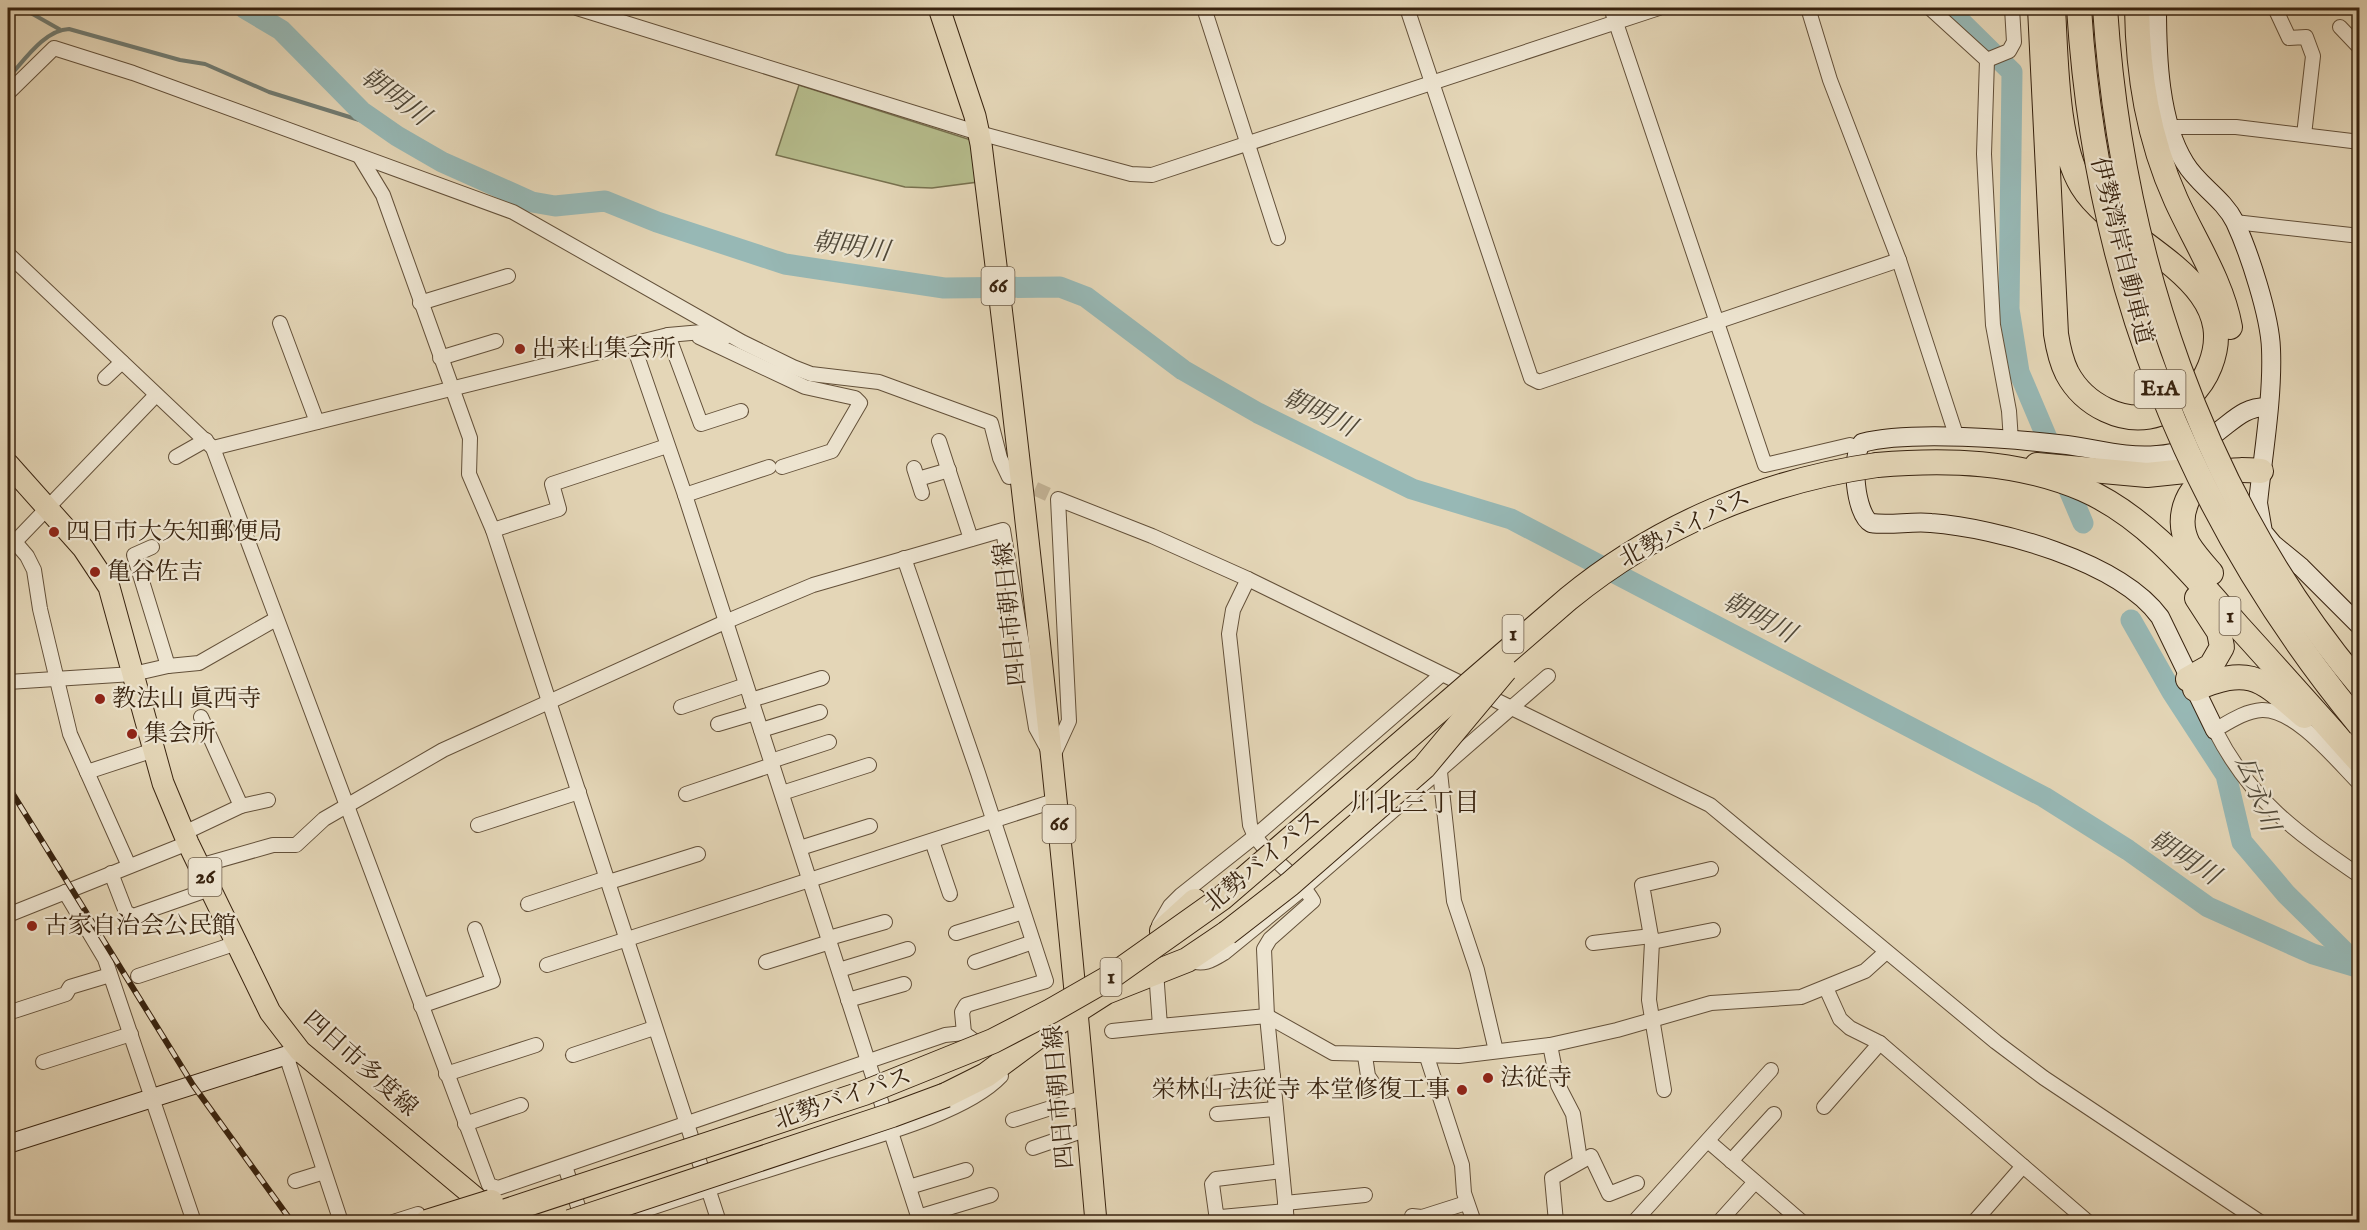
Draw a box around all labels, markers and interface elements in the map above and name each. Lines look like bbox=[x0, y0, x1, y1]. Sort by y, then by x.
water label: 朝明川 bbox=[354, 60, 438, 135]
street label: 伊勢湾岸自動車道 bbox=[2083, 154, 2159, 348]
water label: 朝明川 bbox=[810, 225, 895, 269]
road number: 66 bbox=[982, 267, 1014, 305]
place label: 出来山集会所 bbox=[532, 334, 676, 365]
marker: 出来山集会所 bbox=[513, 342, 527, 356]
road number: E1A bbox=[2134, 370, 2186, 408]
water label: 朝明川 bbox=[1277, 381, 1364, 446]
street label: 北勢バイパス bbox=[1614, 483, 1756, 575]
place label: 四日市大矢知郵便局 bbox=[66, 517, 282, 548]
marker: 四日市大矢知郵便局 bbox=[47, 525, 61, 539]
street label: 四日市朝日線 bbox=[988, 541, 1034, 687]
place label: 亀谷佐吉 bbox=[107, 557, 203, 588]
marker: 亀谷佐吉 bbox=[88, 565, 102, 579]
water label: 朝明川 bbox=[1717, 585, 1804, 652]
road number: 1 bbox=[2220, 597, 2240, 635]
road number: 1 bbox=[1502, 615, 1524, 653]
place label: 教法山 眞西寺 bbox=[112, 684, 261, 715]
marker: 教法山 眞西寺 bbox=[93, 692, 107, 706]
place label: 集会所 bbox=[144, 719, 216, 750]
marker: 集会所 bbox=[125, 727, 139, 741]
water label: 広永川 bbox=[2228, 752, 2287, 839]
district label: 川北三丁目 bbox=[1350, 787, 1480, 820]
street label: 北勢バイパス bbox=[1198, 804, 1328, 920]
road number: 66 bbox=[1042, 805, 1076, 843]
water label: 朝明川 bbox=[2142, 823, 2228, 895]
road number: 26 bbox=[188, 858, 222, 896]
place label: 古家自治会公民館 bbox=[44, 911, 236, 942]
marker: 古家自治会公民館 bbox=[25, 919, 39, 933]
road number: 1 bbox=[1100, 958, 1122, 996]
street label: 四日市多度線 bbox=[296, 1004, 424, 1124]
street label: 四日市朝日線 bbox=[1038, 1024, 1082, 1170]
street label: 北勢バイパス bbox=[770, 1061, 916, 1137]
place label: 法従寺 bbox=[1500, 1063, 1572, 1094]
marker: 法従寺 bbox=[1481, 1071, 1495, 1085]
place label: 栄林山 法従寺 本堂修復工事 bbox=[1152, 1075, 1450, 1106]
marker: 栄林山 法従寺 本堂修復工事 bbox=[1455, 1083, 1469, 1097]

